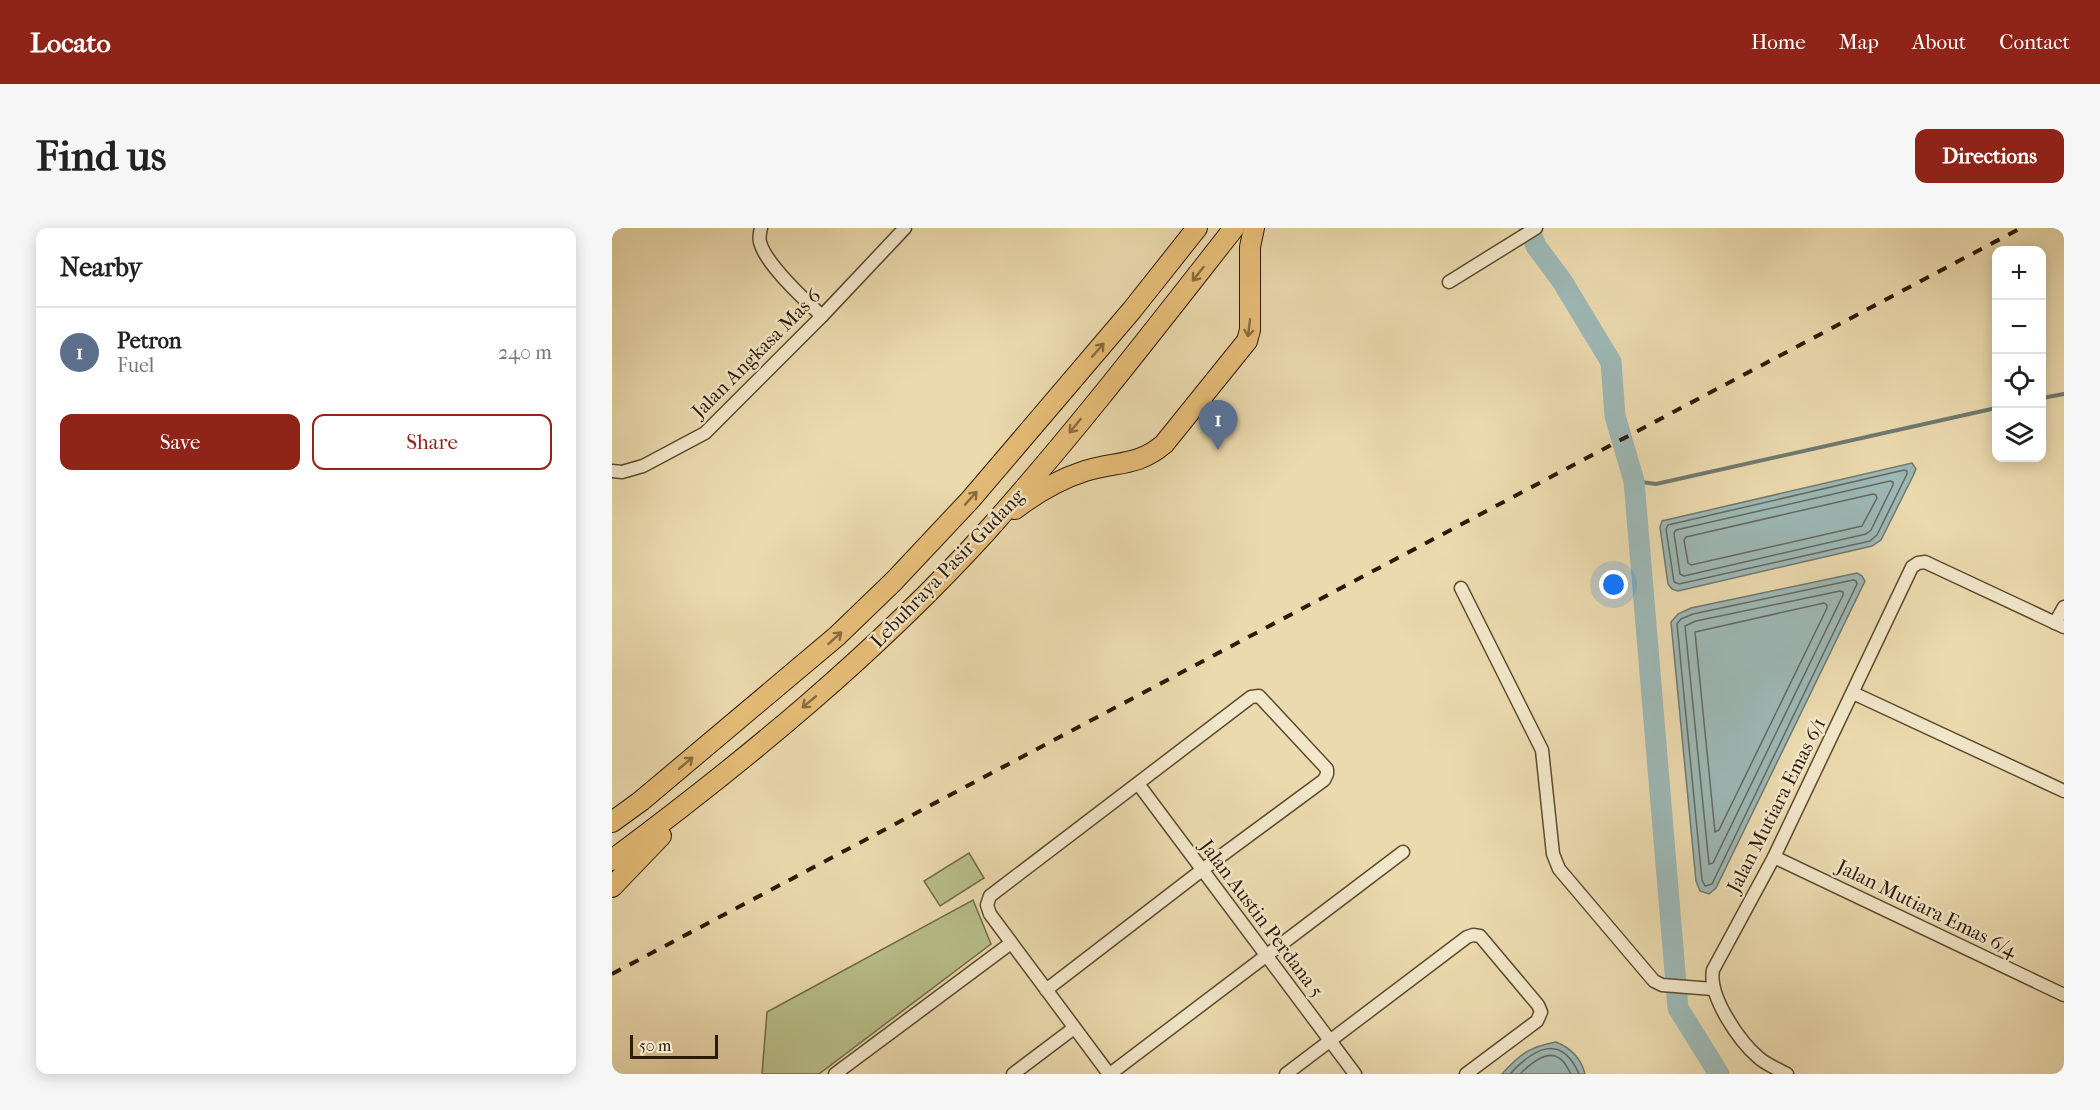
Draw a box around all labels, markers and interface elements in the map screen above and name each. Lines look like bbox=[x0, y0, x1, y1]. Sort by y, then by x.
text: Locato bbox=[30, 26, 111, 59]
text: Home bbox=[1751, 30, 1806, 54]
text: Map bbox=[1839, 30, 1879, 54]
text: About bbox=[1912, 30, 1966, 54]
text: Contact bbox=[1999, 30, 2070, 54]
button: Directions bbox=[1915, 129, 2064, 183]
text: Find us bbox=[36, 132, 166, 181]
map controls bbox=[1992, 246, 2046, 462]
button: + bbox=[1992, 246, 2046, 300]
text: Nearby bbox=[60, 252, 142, 283]
one-way arrow bbox=[1191, 266, 1204, 282]
street label: Jalan Angkasa Mas 6 bbox=[686, 284, 826, 424]
button: − bbox=[1992, 300, 2046, 354]
one-way arrow bbox=[1243, 318, 1254, 337]
text: Petron bbox=[117, 328, 182, 354]
text: 1 bbox=[76, 341, 83, 364]
text: 240 m bbox=[498, 341, 552, 364]
one-way arrow bbox=[1091, 343, 1105, 358]
text: Fuel bbox=[117, 354, 154, 377]
button: locate bbox=[1992, 354, 2046, 408]
pin: 1 bbox=[1198, 400, 1238, 450]
button: layers bbox=[1992, 408, 2046, 462]
button: Save bbox=[60, 414, 300, 470]
button: Share bbox=[312, 414, 552, 470]
one-way arrow bbox=[1069, 418, 1082, 434]
street label: Lebuhraya Pasir Gudang bbox=[866, 484, 1029, 652]
one-way arrow bbox=[964, 491, 978, 506]
your location bbox=[1599, 570, 1628, 599]
one-way arrow bbox=[827, 631, 843, 644]
one-way arrow bbox=[802, 695, 817, 709]
street label: Jalan Mutiara Emas 6/1 bbox=[1721, 714, 1831, 898]
one-way arrow bbox=[678, 757, 694, 770]
street label: Jalan Austin Perdana 5 bbox=[1194, 833, 1328, 1002]
street label: Jalan Mutiara Emas 6/4 bbox=[1831, 854, 2022, 963]
scale bar bbox=[630, 1032, 718, 1060]
text: 50 m bbox=[639, 1036, 671, 1055]

